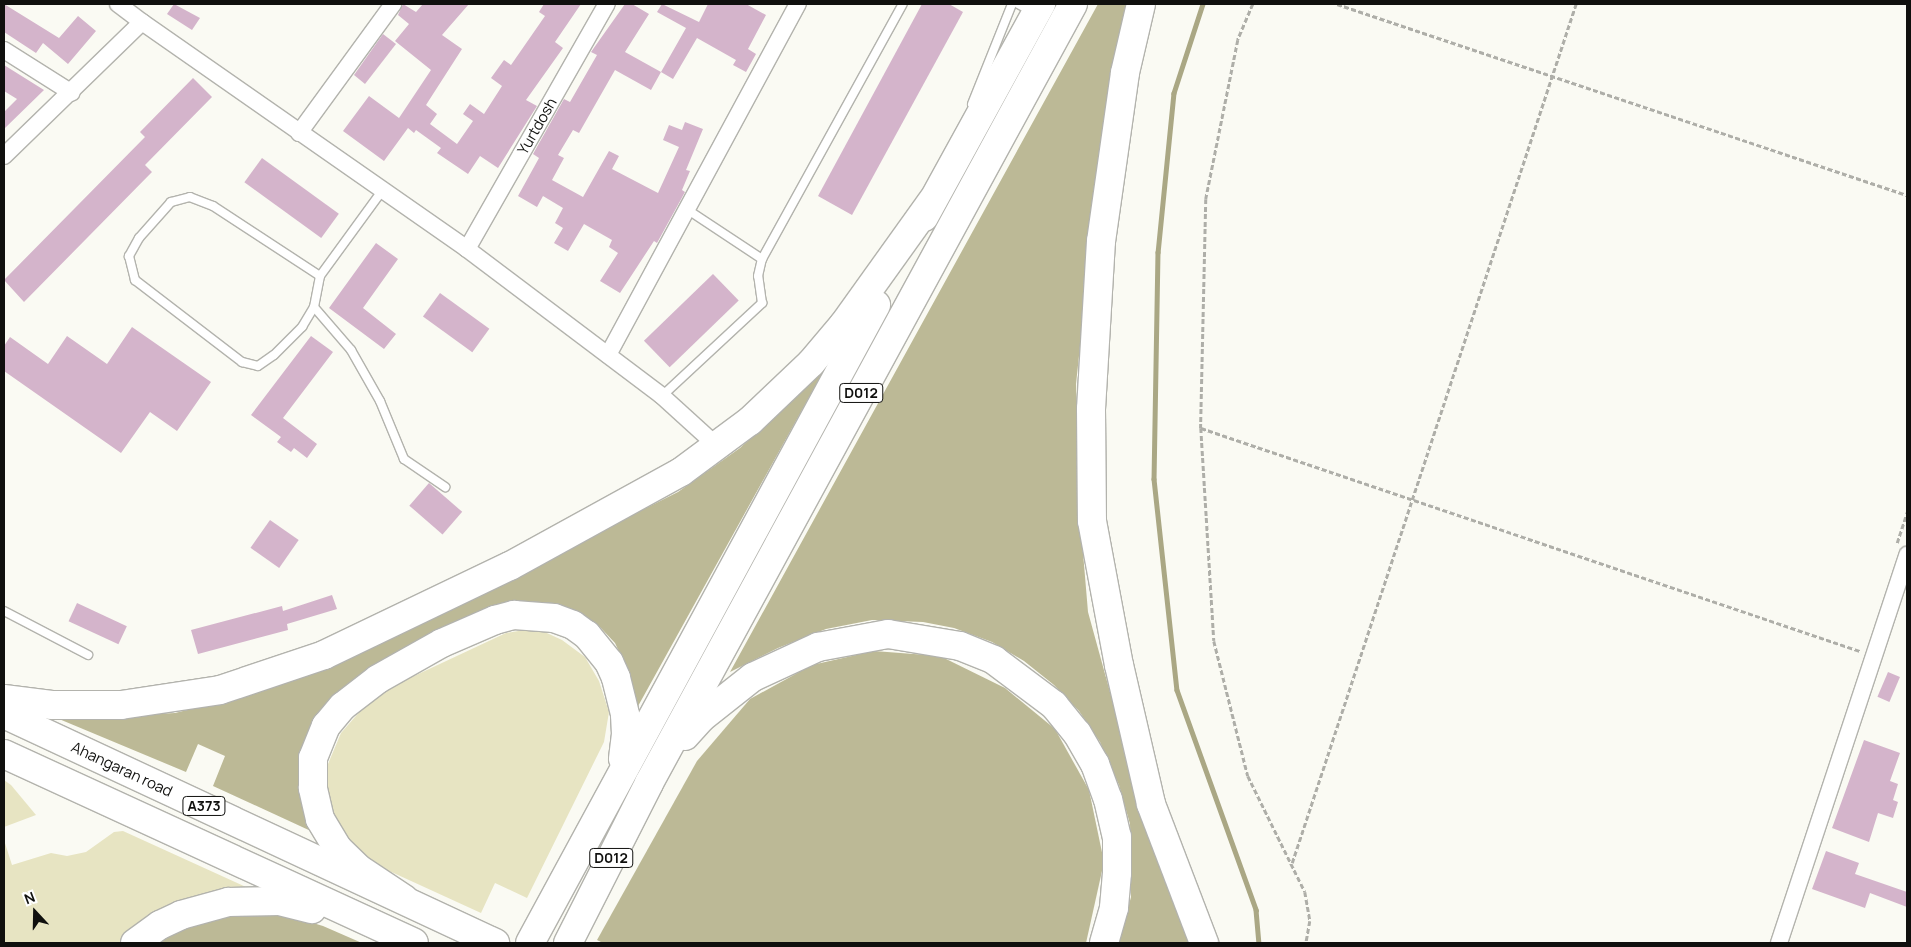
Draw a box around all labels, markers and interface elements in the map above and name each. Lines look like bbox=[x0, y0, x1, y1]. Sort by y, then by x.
street label: Yurtdosh bbox=[514, 95, 560, 157]
road number: D012 bbox=[838, 382, 884, 404]
street label: Ahangaran road bbox=[69, 738, 175, 800]
road number: A373 bbox=[182, 794, 226, 818]
road number: D012 bbox=[588, 846, 634, 870]
north arrow bbox=[10, 887, 60, 937]
text: N bbox=[21, 887, 38, 908]

